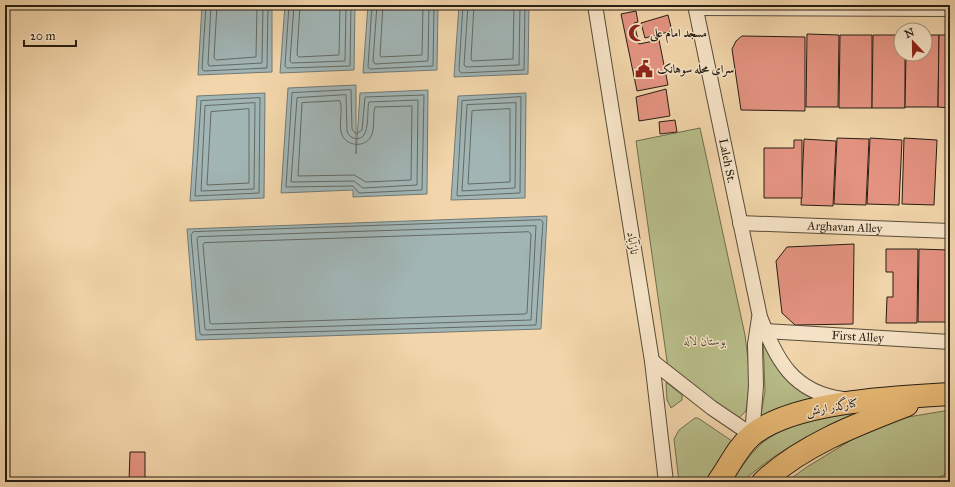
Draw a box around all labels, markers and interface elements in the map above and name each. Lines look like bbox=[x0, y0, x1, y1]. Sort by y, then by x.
scale bar bbox=[24, 22, 76, 48]
north arrow bbox=[893, 22, 933, 62]
mosque icon: مسجد امام علی bbox=[627, 23, 647, 43]
text: N bbox=[903, 25, 917, 41]
place label: مسجد امام علی bbox=[649, 26, 707, 44]
text: 20 m bbox=[30, 29, 56, 43]
public building icon: سرای محله سوهانک bbox=[634, 59, 654, 79]
place label: سرای محله سوهانک bbox=[657, 62, 734, 78]
street label: Laleh St. bbox=[716, 137, 739, 184]
street label: Arghavan Alley bbox=[806, 219, 883, 235]
street label: نازآباد bbox=[624, 230, 643, 255]
street label: First Alley bbox=[831, 328, 885, 345]
park label: بوستان لاله bbox=[684, 334, 727, 349]
street label: کنارگذر ارتش bbox=[804, 394, 860, 420]

